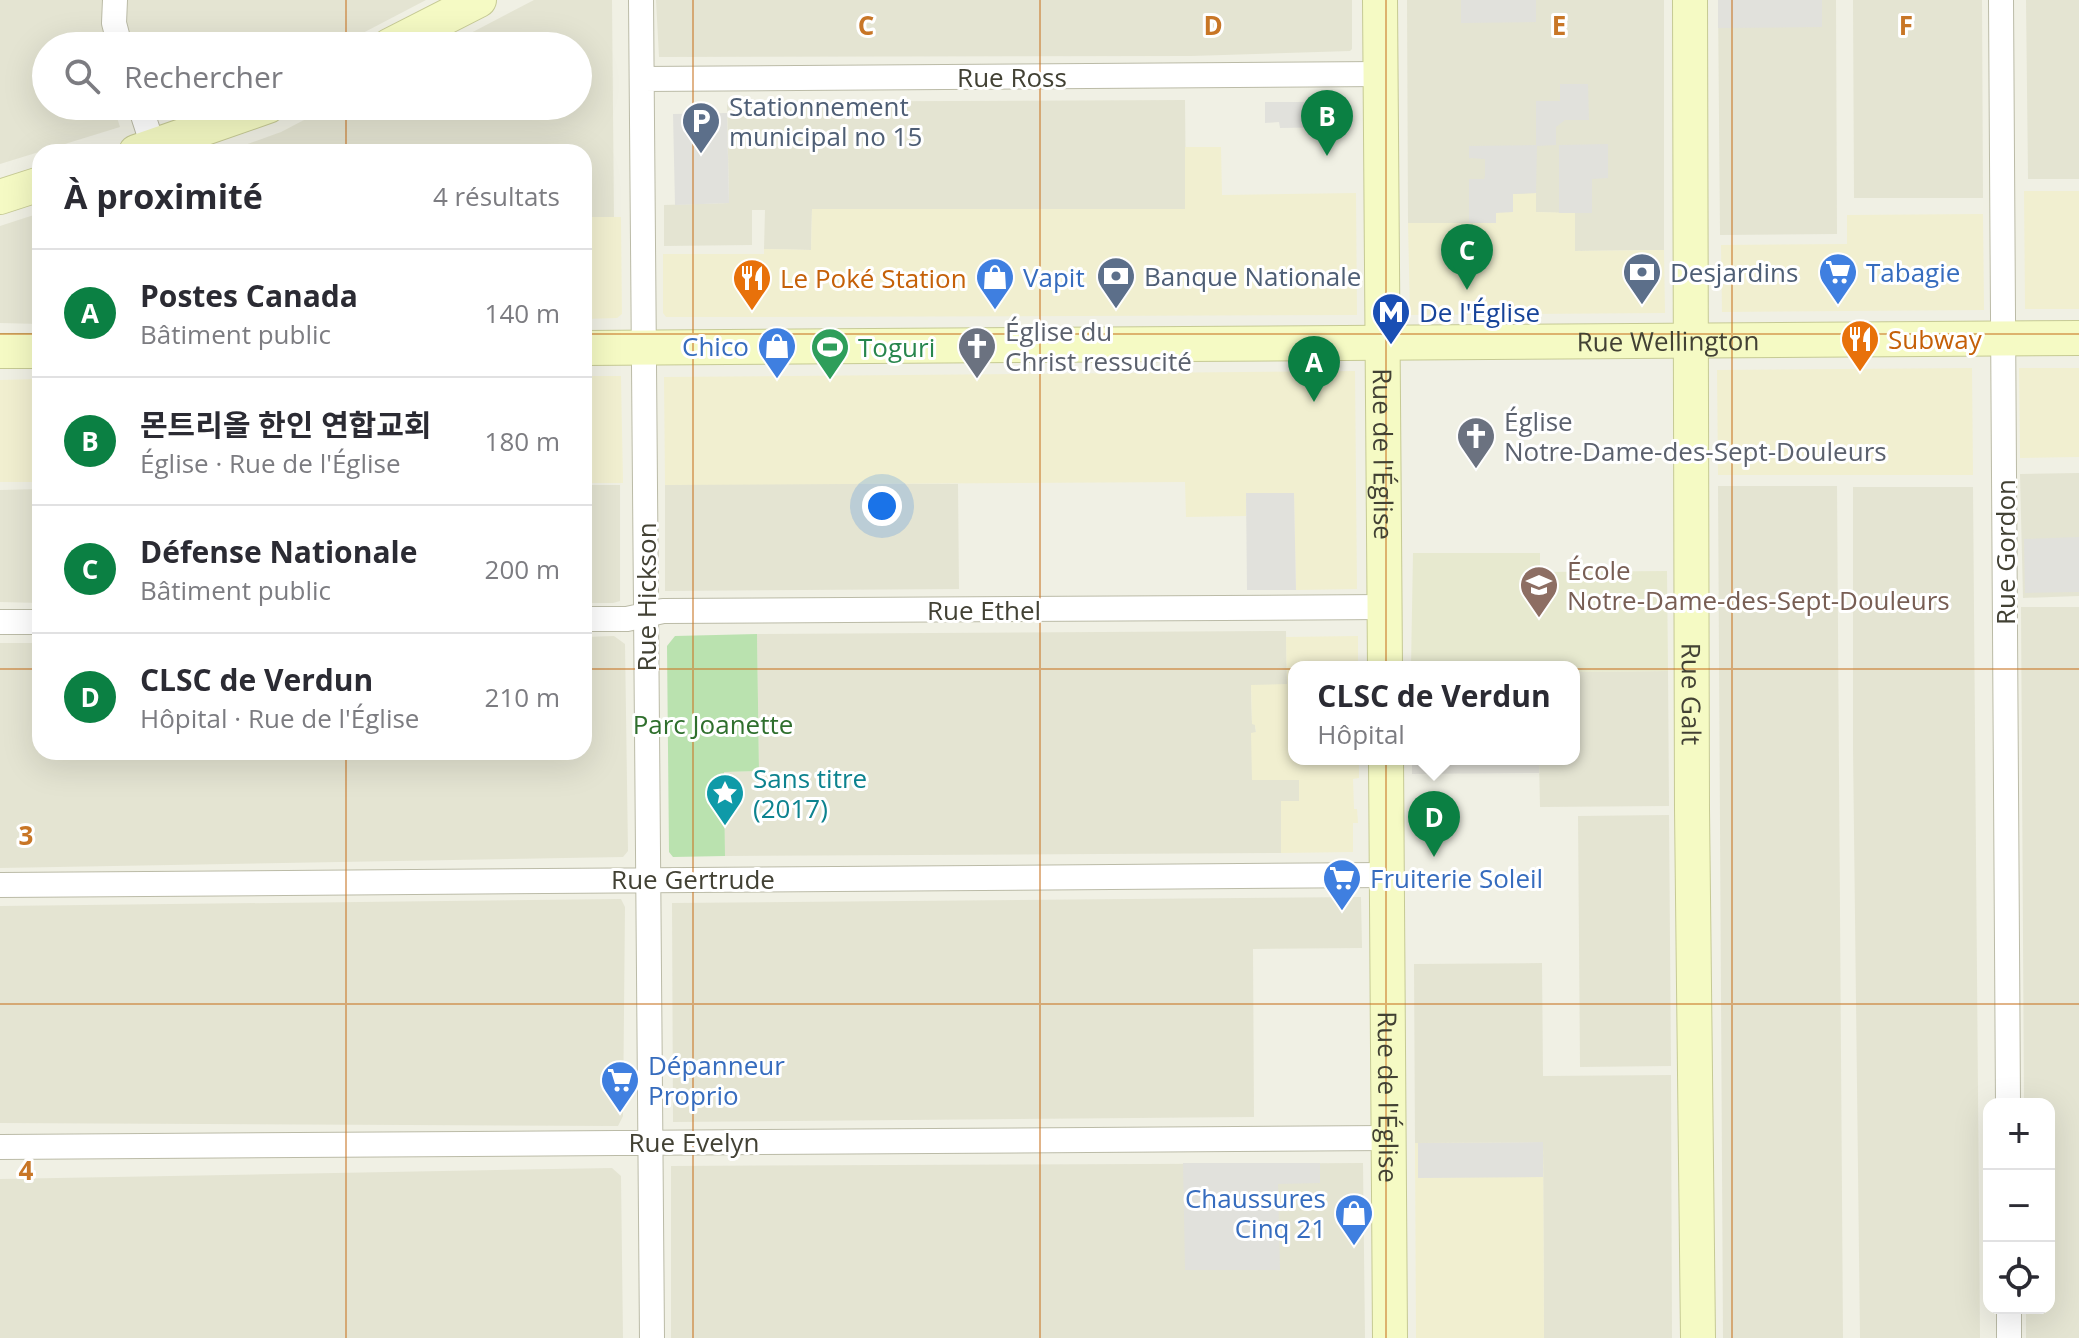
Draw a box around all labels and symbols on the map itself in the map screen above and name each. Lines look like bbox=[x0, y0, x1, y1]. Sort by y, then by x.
text: C bbox=[858, 7, 874, 43]
text: D bbox=[1203, 7, 1223, 43]
text: E bbox=[1552, 7, 1566, 43]
text: F bbox=[1899, 7, 1913, 43]
street label: Rue Ross bbox=[957, 59, 1067, 95]
place label: Stationnement municipal no 15 bbox=[729, 88, 922, 154]
pin: B bbox=[1301, 90, 1353, 156]
parking icon: Stationnement municipal no 15 bbox=[680, 100, 722, 155]
pin: C bbox=[1441, 224, 1493, 290]
bank icon: Desjardins bbox=[1621, 251, 1663, 306]
supermarket icon: Tabagie bbox=[1817, 251, 1859, 306]
place label: Desjardins bbox=[1670, 254, 1798, 290]
place label: Tabagie bbox=[1866, 254, 1960, 290]
bank icon: Banque Nationale bbox=[1095, 255, 1137, 310]
shop icon: Vapit bbox=[974, 256, 1016, 311]
restaurant icon: Le Poké Station bbox=[731, 257, 773, 312]
place label: Banque Nationale bbox=[1144, 258, 1361, 294]
place label: Vapit bbox=[1023, 259, 1085, 295]
place label: Le Poké Station bbox=[780, 260, 967, 296]
metro station icon: De l'Église bbox=[1370, 291, 1412, 346]
place label: De l'Église bbox=[1419, 294, 1540, 330]
place label: Église du Christ ressucité bbox=[1005, 313, 1192, 379]
restaurant icon: Subway bbox=[1839, 318, 1881, 373]
place label: Subway bbox=[1888, 321, 1983, 357]
street label: Rue Wellington bbox=[1577, 322, 1759, 359]
shop icon: Chico bbox=[756, 325, 798, 380]
church icon: Église du Christ ressucité bbox=[956, 325, 998, 380]
sports icon: Toguri bbox=[809, 326, 851, 381]
place label: Chico bbox=[682, 328, 749, 364]
place label: Toguri bbox=[858, 329, 935, 365]
pin: A bbox=[1288, 336, 1340, 402]
street label: Rue de l'Église bbox=[1365, 368, 1402, 540]
place label: Église Notre-Dame-des-Sept-Douleurs bbox=[1504, 403, 1887, 469]
church icon: Église Notre-Dame-des-Sept-Douleurs bbox=[1455, 415, 1497, 470]
street label: Rue Gordon bbox=[1987, 479, 2023, 625]
your location bbox=[862, 486, 902, 526]
street label: Rue Hickson bbox=[628, 522, 664, 672]
place label: École Notre-Dame-des-Sept-Douleurs bbox=[1567, 552, 1950, 618]
school or university icon: École Notre-Dame-des-Sept-Douleurs bbox=[1518, 564, 1560, 619]
street label: Rue Ethel bbox=[927, 592, 1041, 628]
street label: Rue Galt bbox=[1674, 643, 1710, 745]
park label: Parc Joanette bbox=[633, 706, 793, 742]
place label: Sans titre (2017) bbox=[753, 760, 867, 826]
place icon: Sans titre (2017) bbox=[704, 772, 746, 827]
pin: D bbox=[1408, 791, 1460, 857]
text: 3 bbox=[19, 817, 33, 853]
supermarket icon: Fruiterie Soleil bbox=[1321, 857, 1363, 912]
place label: Fruiterie Soleil bbox=[1370, 860, 1543, 896]
street label: Rue Gertrude bbox=[611, 861, 775, 897]
street label: Rue de l'Église bbox=[1370, 1011, 1407, 1183]
place label: Dépanneur Proprio bbox=[648, 1047, 785, 1113]
supermarket icon: Dépanneur Proprio bbox=[599, 1059, 641, 1114]
street label: Rue Evelyn bbox=[629, 1124, 759, 1160]
text: 4 bbox=[19, 1152, 34, 1188]
place label: Chaussures Cinq 21 bbox=[1185, 1180, 1326, 1246]
shop icon: Chaussures Cinq 21 bbox=[1333, 1192, 1375, 1247]

